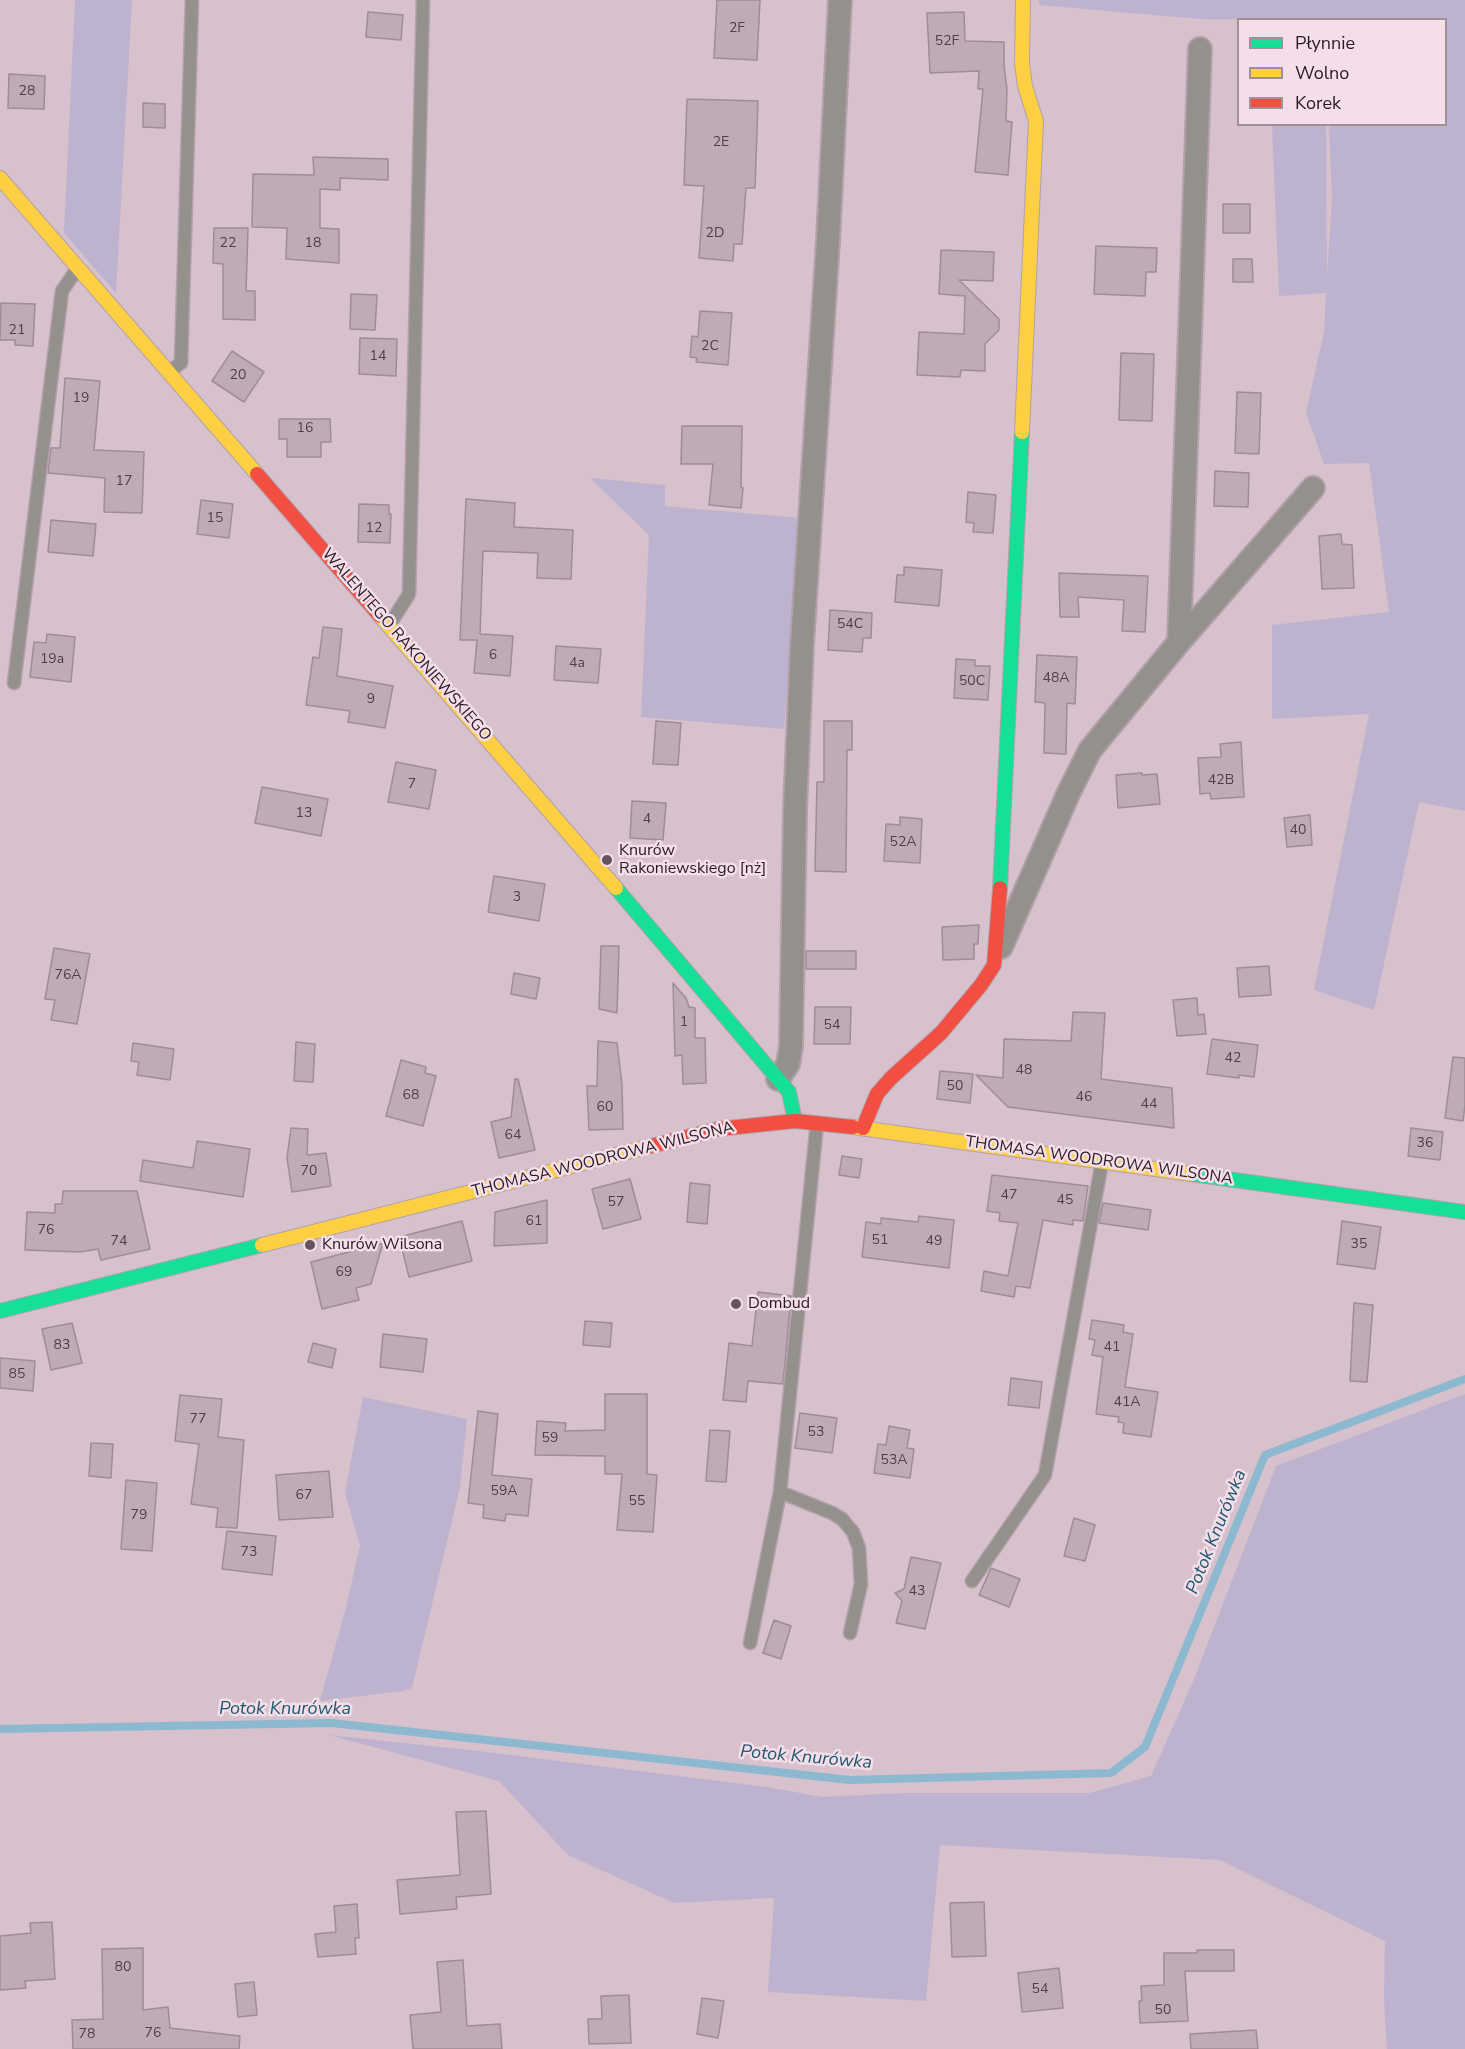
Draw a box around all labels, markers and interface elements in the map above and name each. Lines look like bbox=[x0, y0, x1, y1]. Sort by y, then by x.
legend bbox=[1237, 18, 1447, 126]
house number: 2F bbox=[729, 21, 745, 37]
text: Płynnie bbox=[1295, 31, 1355, 55]
house number: 52F bbox=[935, 34, 959, 50]
text: Wolno bbox=[1295, 61, 1349, 85]
house number: 28 bbox=[19, 84, 35, 100]
text: Korek bbox=[1295, 91, 1341, 115]
house number: 2E bbox=[713, 135, 729, 151]
house number: 2D bbox=[706, 226, 724, 242]
house number: 22 bbox=[220, 236, 236, 252]
house number: 18 bbox=[305, 236, 321, 252]
house number: 21 bbox=[9, 323, 25, 339]
house number: 2C bbox=[701, 339, 719, 355]
house number: 14 bbox=[370, 349, 386, 365]
house number: 20 bbox=[230, 368, 246, 384]
house number: 19 bbox=[73, 391, 89, 407]
house number: 16 bbox=[297, 421, 313, 437]
house number: 17 bbox=[116, 474, 132, 490]
house number: 15 bbox=[207, 511, 223, 527]
house number: 12 bbox=[366, 521, 382, 537]
street label: WALENTEGO RAKONIEWSKIEGO bbox=[317, 545, 495, 745]
house number: 54C bbox=[837, 617, 863, 633]
house number: 6 bbox=[489, 648, 497, 664]
house number: 19a bbox=[40, 652, 64, 668]
house number: 4a bbox=[569, 656, 585, 672]
house number: 48A bbox=[1042, 671, 1070, 687]
house number: 50C bbox=[959, 674, 985, 690]
house number: 9 bbox=[367, 692, 375, 708]
house number: 42B bbox=[1208, 773, 1234, 789]
house number: 7 bbox=[408, 777, 416, 793]
house number: 13 bbox=[296, 806, 312, 822]
house number: 4 bbox=[643, 812, 651, 828]
house number: 40 bbox=[1290, 823, 1306, 839]
house number: 52A bbox=[889, 835, 917, 851]
place label: Knurów Rakoniewskiego [nż] bbox=[619, 841, 766, 879]
marker: Knurów Rakoniewskiego [nż] bbox=[600, 853, 614, 867]
house number: 3 bbox=[513, 890, 521, 906]
house number: 76A bbox=[54, 968, 82, 984]
house number: 1 bbox=[680, 1015, 688, 1031]
house number: 54 bbox=[824, 1018, 840, 1034]
house number: 42 bbox=[1225, 1051, 1241, 1067]
house number: 48 bbox=[1016, 1063, 1032, 1079]
house number: 50 bbox=[947, 1079, 963, 1095]
house number: 68 bbox=[403, 1088, 419, 1104]
house number: 46 bbox=[1076, 1090, 1092, 1106]
house number: 44 bbox=[1141, 1097, 1157, 1113]
house number: 60 bbox=[597, 1100, 613, 1116]
street label: THOMASA WOODROWA WILSONA bbox=[470, 1118, 736, 1202]
house number: 64 bbox=[505, 1128, 521, 1144]
street label: THOMASA WOODROWA WILSONA bbox=[964, 1133, 1234, 1189]
house number: 36 bbox=[1417, 1136, 1433, 1152]
house number: 70 bbox=[301, 1164, 317, 1180]
house number: 47 bbox=[1001, 1188, 1017, 1204]
house number: 45 bbox=[1057, 1193, 1073, 1209]
house number: 57 bbox=[608, 1195, 624, 1211]
house number: 61 bbox=[526, 1214, 542, 1230]
house number: 76 bbox=[38, 1223, 54, 1239]
house number: 51 bbox=[872, 1233, 888, 1249]
house number: 74 bbox=[111, 1234, 127, 1250]
house number: 49 bbox=[926, 1234, 942, 1250]
place label: Knurów Wilsona bbox=[322, 1235, 442, 1255]
house number: 35 bbox=[1351, 1237, 1367, 1253]
marker: Knurów Wilsona bbox=[303, 1238, 317, 1252]
house number: 69 bbox=[336, 1265, 352, 1281]
place label: Dombud bbox=[748, 1294, 810, 1314]
marker: Dombud bbox=[729, 1297, 743, 1311]
house number: 83 bbox=[54, 1338, 70, 1354]
house number: 41 bbox=[1104, 1340, 1120, 1356]
house number: 85 bbox=[9, 1367, 25, 1383]
house number: 41A bbox=[1113, 1395, 1141, 1411]
house number: 77 bbox=[190, 1412, 206, 1428]
house number: 53 bbox=[808, 1425, 824, 1441]
house number: 59 bbox=[542, 1431, 558, 1447]
house number: 53A bbox=[880, 1453, 908, 1469]
water label: Potok Knurówka bbox=[1182, 1467, 1252, 1597]
house number: 59A bbox=[490, 1484, 518, 1500]
house number: 67 bbox=[296, 1488, 312, 1504]
house number: 55 bbox=[629, 1494, 645, 1510]
house number: 79 bbox=[131, 1508, 147, 1524]
house number: 73 bbox=[241, 1545, 257, 1561]
house number: 43 bbox=[909, 1584, 925, 1600]
water label: Potok Knurówka bbox=[219, 1699, 351, 1721]
water label: Potok Knurówka bbox=[739, 1741, 873, 1775]
house number: 80 bbox=[115, 1960, 131, 1976]
house number: 54 bbox=[1032, 1982, 1048, 1998]
house number: 50 bbox=[1155, 2003, 1171, 2019]
house number: 76 bbox=[145, 2026, 161, 2042]
house number: 78 bbox=[79, 2027, 95, 2043]

